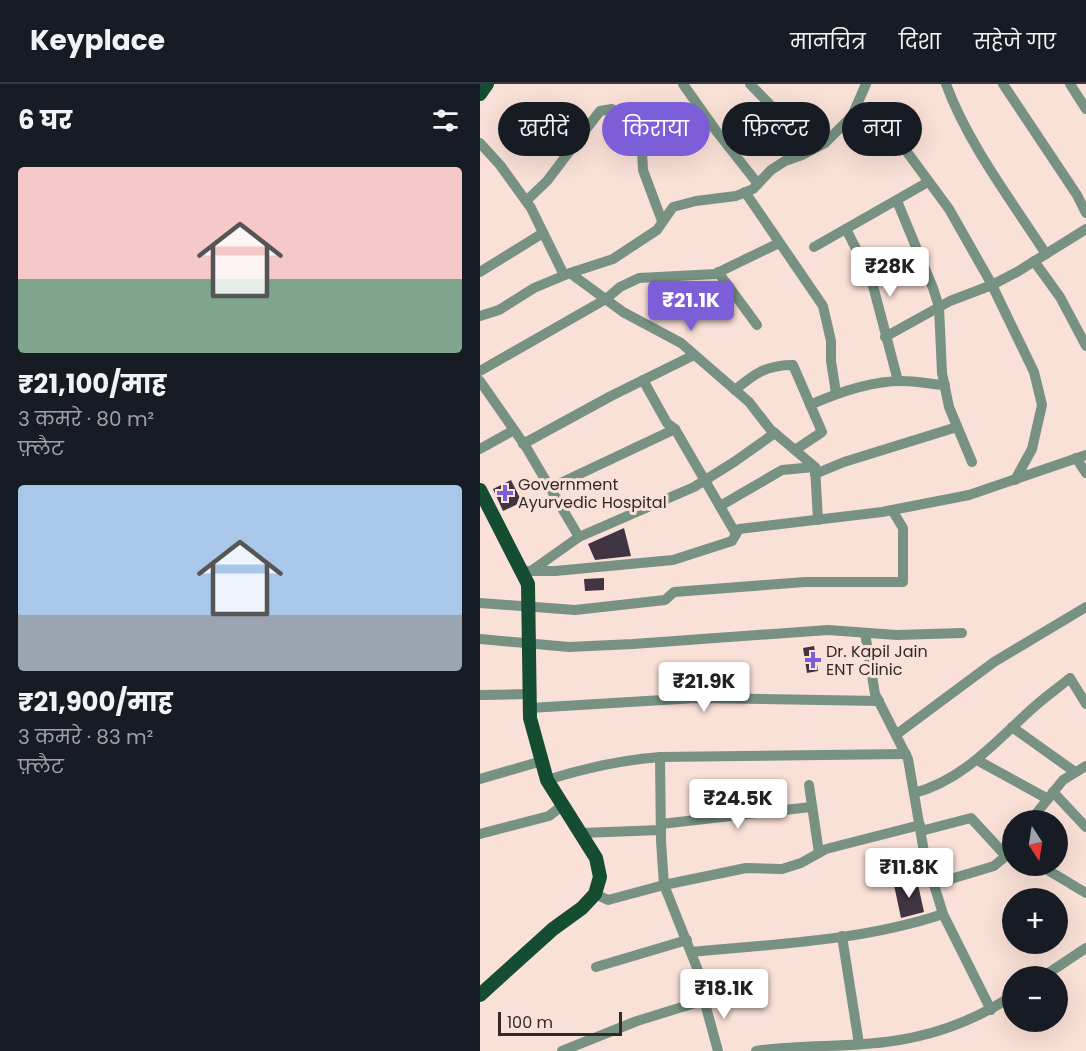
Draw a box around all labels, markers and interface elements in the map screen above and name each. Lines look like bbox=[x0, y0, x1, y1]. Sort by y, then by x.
text: Keyplace bbox=[30, 21, 165, 60]
text: मानचित्र bbox=[790, 27, 866, 56]
text: दिशा bbox=[899, 27, 941, 56]
text: सहेजे गए bbox=[974, 27, 1056, 56]
text: 6 घर bbox=[18, 102, 72, 138]
chip: खरीदें bbox=[498, 102, 590, 156]
chip: किराया bbox=[602, 102, 710, 156]
chip: फ़िल्टर bbox=[722, 102, 830, 156]
chip: नया bbox=[842, 102, 922, 156]
icon: filters bbox=[429, 104, 462, 137]
icon: home bbox=[186, 206, 294, 314]
pin: ₹28K bbox=[854, 247, 926, 298]
text: ₹28K bbox=[865, 252, 915, 280]
pin: ₹21.1K bbox=[642, 281, 740, 332]
text: ₹21.1K bbox=[662, 286, 720, 314]
text: ₹21,100/माह bbox=[18, 366, 167, 402]
text: 3 कमरे · 80 m² bbox=[18, 405, 154, 433]
text: फ़्लैट bbox=[18, 435, 64, 463]
place label: Government Ayurvedic Hospital bbox=[518, 473, 667, 514]
marker: Government Ayurvedic Hospital bbox=[496, 484, 514, 502]
icon: home bbox=[186, 524, 294, 632]
place label: Dr. Kapil Jain ENT Clinic bbox=[826, 640, 928, 681]
marker: Dr. Kapil Jain ENT Clinic bbox=[804, 651, 822, 669]
pin: ₹21.9K bbox=[655, 662, 753, 713]
text: ₹21.9K bbox=[673, 667, 735, 695]
text: ₹21,900/माह bbox=[18, 684, 173, 720]
text: 3 कमरे · 83 m² bbox=[18, 723, 153, 751]
text: फ़्लैट bbox=[18, 753, 64, 781]
pin: ₹24.5K bbox=[689, 779, 787, 830]
text: ₹24.5K bbox=[703, 784, 773, 812]
north arrow bbox=[1002, 810, 1068, 876]
map controls bbox=[1002, 810, 1068, 1032]
pin: ₹11.8K bbox=[860, 848, 958, 899]
text: ₹11.8K bbox=[879, 853, 939, 881]
button: + bbox=[1002, 888, 1068, 954]
button: − bbox=[1002, 966, 1068, 1032]
pin: ₹18.1K bbox=[675, 969, 773, 1020]
text: ₹18.1K bbox=[694, 974, 754, 1002]
scale bar bbox=[498, 1009, 622, 1036]
text: 100 m bbox=[507, 1011, 553, 1034]

